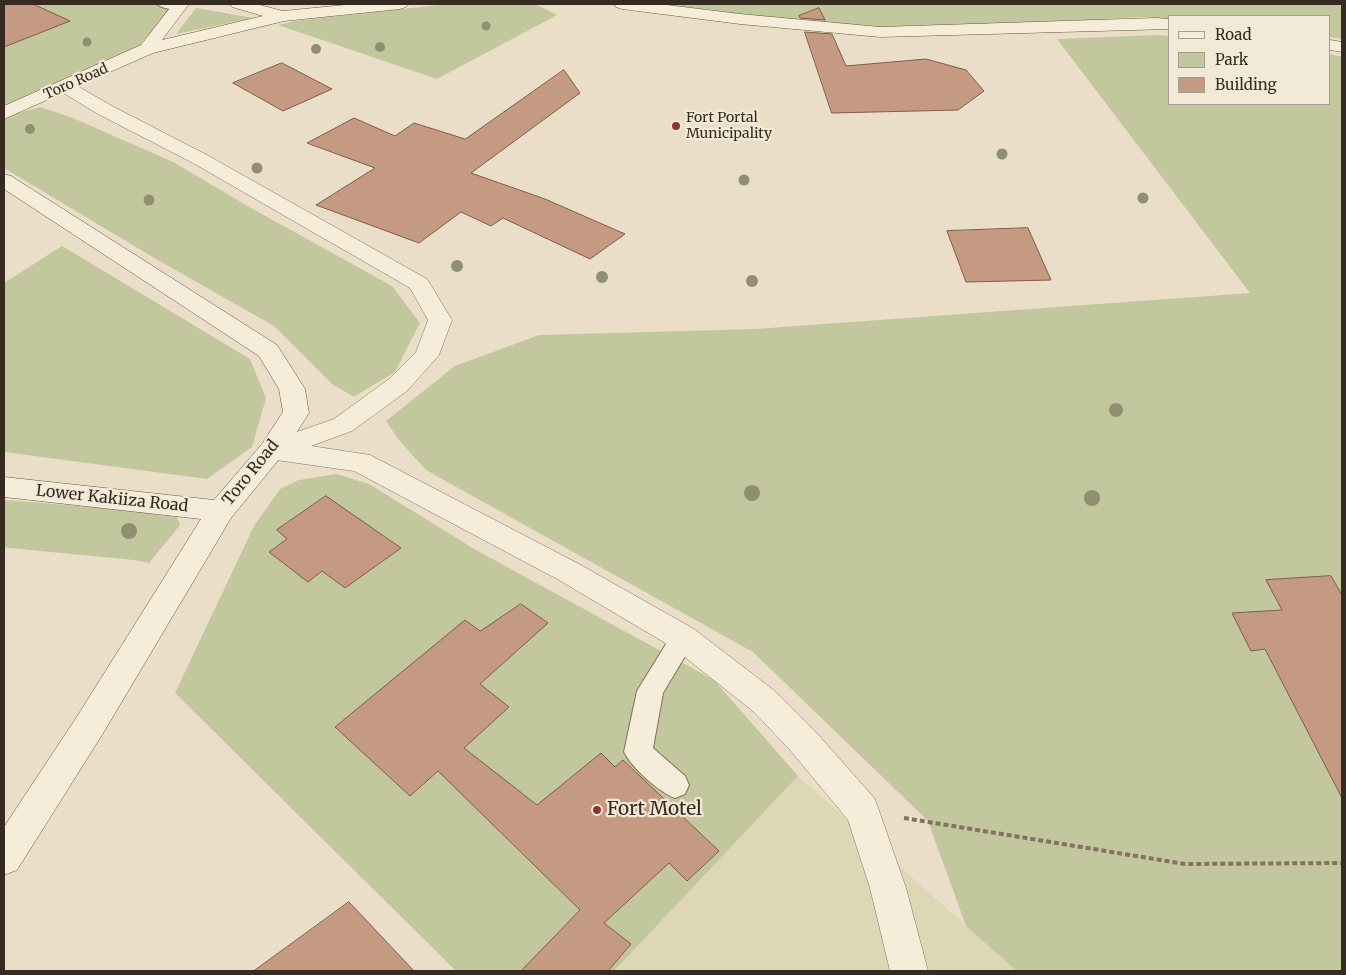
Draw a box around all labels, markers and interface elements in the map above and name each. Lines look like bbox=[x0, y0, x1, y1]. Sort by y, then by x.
legend bbox=[1168, 15, 1331, 105]
text: Road bbox=[1215, 25, 1251, 44]
text: Park bbox=[1215, 50, 1248, 69]
street label: Toro Road bbox=[41, 60, 111, 104]
text: Building bbox=[1215, 75, 1277, 94]
place label: Fort Portal Municipality bbox=[686, 110, 772, 142]
marker: Fort Portal Municipality bbox=[670, 120, 682, 132]
street label: Toro Road bbox=[219, 436, 283, 510]
street label: Lower Kakiiza Road bbox=[35, 481, 189, 517]
place label: Fort Motel bbox=[607, 799, 702, 821]
marker: Fort Motel bbox=[591, 804, 603, 816]

